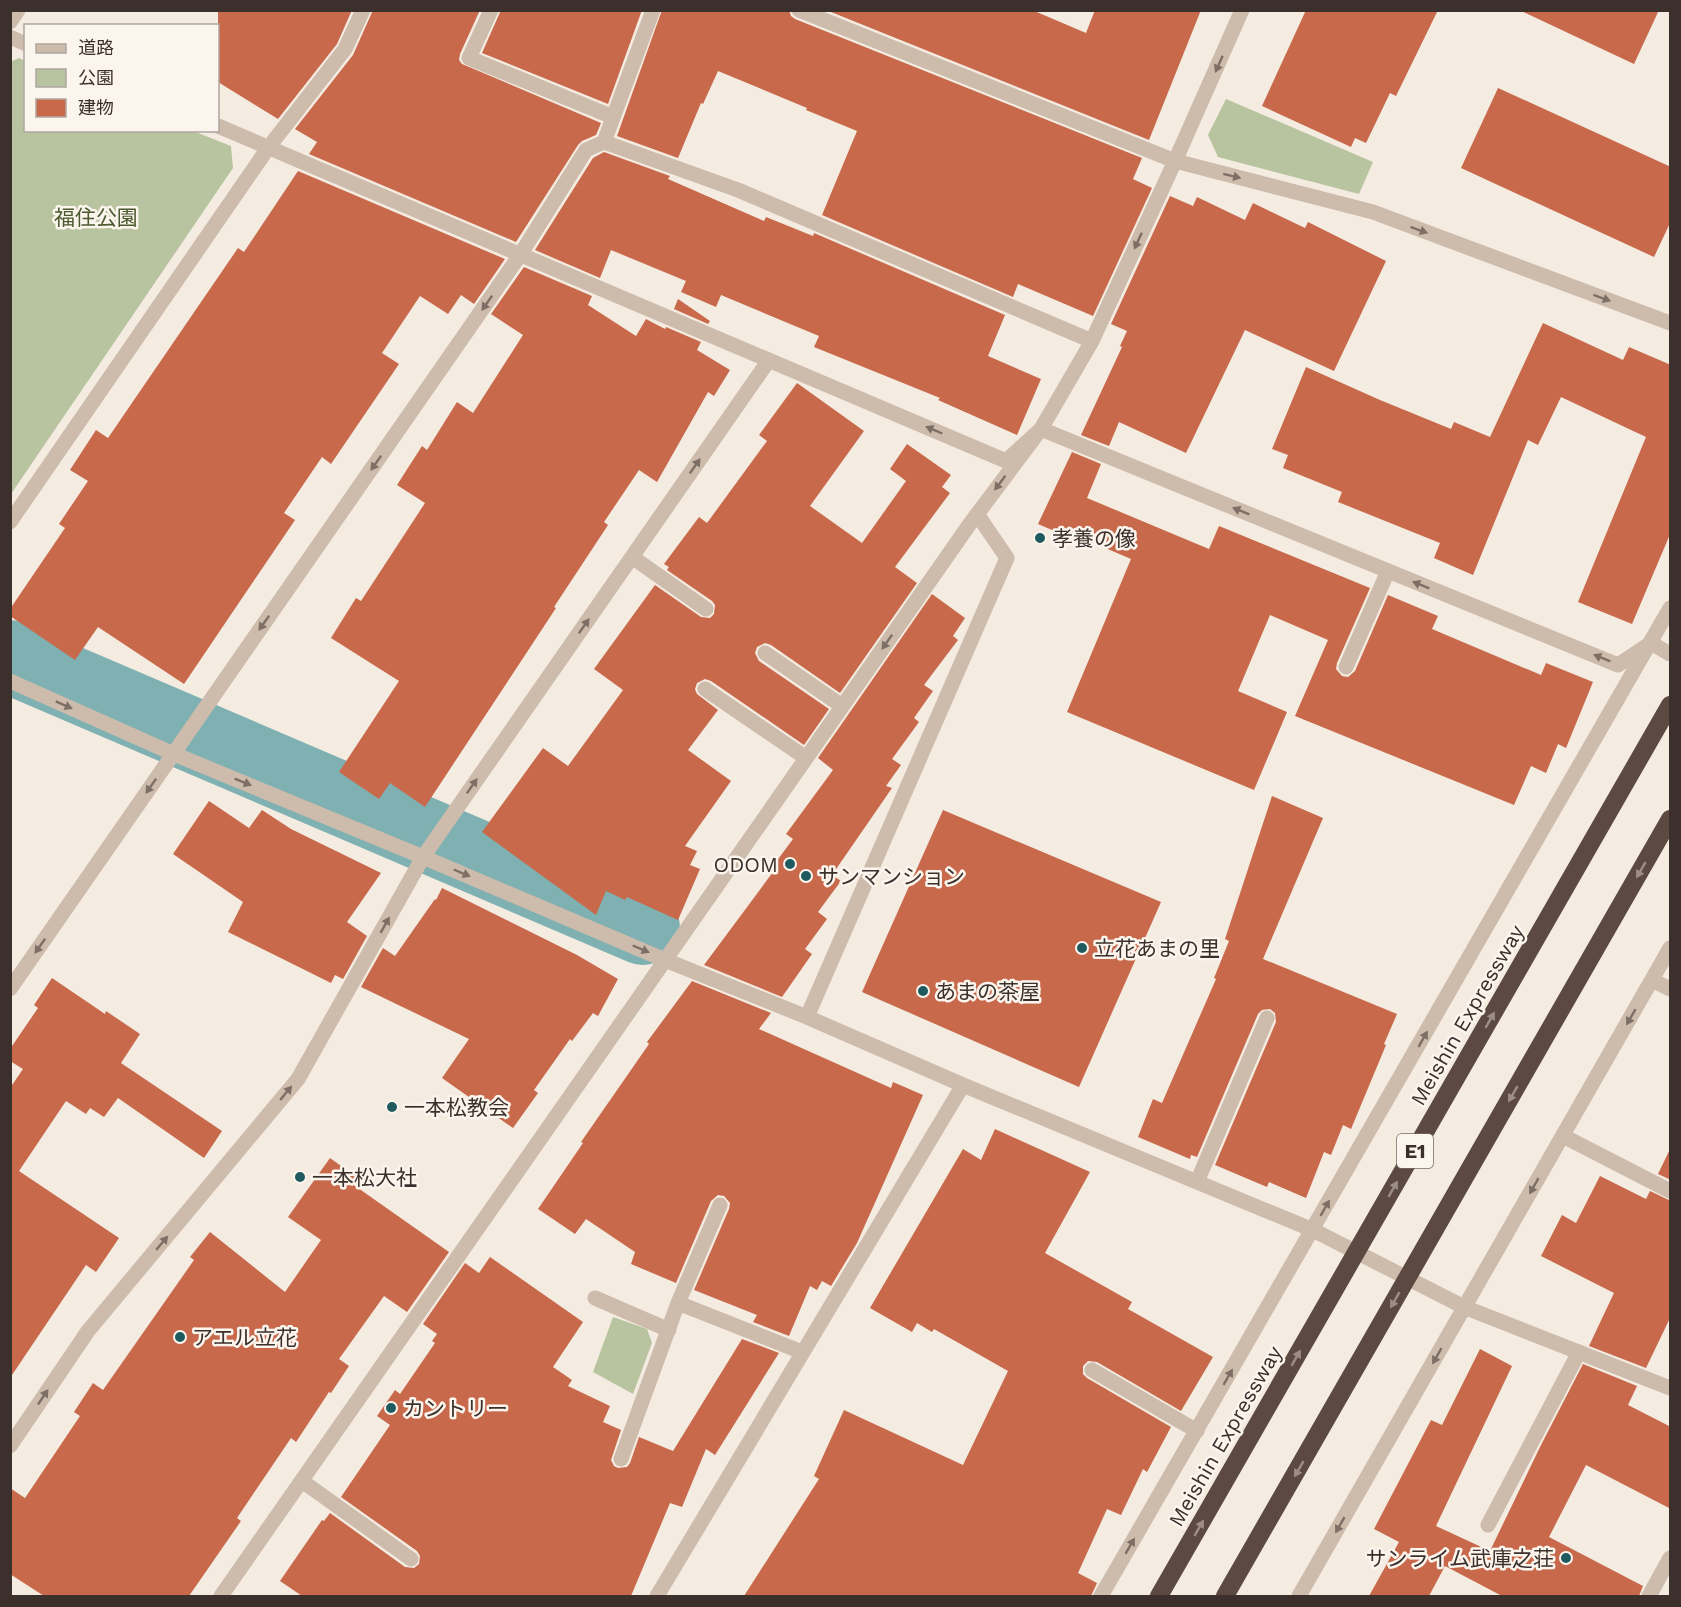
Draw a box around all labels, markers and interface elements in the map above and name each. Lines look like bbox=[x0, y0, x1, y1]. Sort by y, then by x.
legend bbox=[24, 24, 219, 132]
text: 道路 bbox=[78, 37, 114, 58]
one-way arrow bbox=[1213, 55, 1223, 73]
text: 公園 bbox=[78, 67, 114, 88]
text: 建物 bbox=[78, 97, 114, 118]
one-way arrow bbox=[1223, 172, 1241, 181]
park label: 福住公園 bbox=[54, 205, 138, 230]
one-way arrow bbox=[1410, 225, 1428, 235]
one-way arrow bbox=[1133, 233, 1142, 250]
one-way arrow bbox=[1593, 293, 1611, 303]
one-way arrow bbox=[482, 295, 493, 311]
one-way arrow bbox=[924, 425, 942, 435]
one-way arrow bbox=[370, 455, 381, 472]
one-way arrow bbox=[689, 458, 700, 474]
one-way arrow bbox=[995, 476, 1007, 491]
one-way arrow bbox=[1232, 506, 1250, 515]
place label: 孝養の像 bbox=[1052, 526, 1136, 551]
marker: 孝養の像 bbox=[1033, 531, 1047, 545]
one-way arrow bbox=[1412, 580, 1430, 590]
one-way arrow bbox=[258, 615, 270, 631]
one-way arrow bbox=[578, 618, 590, 634]
one-way arrow bbox=[881, 633, 893, 649]
one-way arrow bbox=[1593, 653, 1611, 662]
one-way arrow bbox=[55, 701, 73, 710]
one-way arrow bbox=[145, 777, 157, 793]
one-way arrow bbox=[234, 778, 252, 787]
one-way arrow bbox=[466, 778, 478, 794]
place label: ODOM bbox=[714, 852, 778, 877]
marker: ODOM bbox=[783, 857, 797, 871]
one-way arrow bbox=[1636, 862, 1647, 878]
place label: サンマンション bbox=[818, 864, 965, 889]
one-way arrow bbox=[453, 869, 471, 878]
marker: サンマンション bbox=[799, 869, 813, 883]
one-way arrow bbox=[380, 916, 390, 933]
street label: Meishin Expressway bbox=[1405, 920, 1529, 1110]
place label: 立花あまの里 bbox=[1094, 936, 1220, 961]
one-way arrow bbox=[35, 938, 46, 954]
marker: 立花あまの里 bbox=[1075, 941, 1089, 955]
one-way arrow bbox=[633, 945, 650, 954]
place label: あまの茶屋 bbox=[935, 979, 1040, 1004]
marker: あまの茶屋 bbox=[916, 984, 930, 998]
one-way arrow bbox=[1626, 1009, 1636, 1026]
one-way arrow bbox=[1484, 1012, 1495, 1028]
one-way arrow bbox=[1417, 1031, 1428, 1047]
one-way arrow bbox=[280, 1085, 292, 1100]
one-way arrow bbox=[1508, 1086, 1518, 1103]
place label: 一本松教会 bbox=[404, 1095, 509, 1120]
marker: 一本松教会 bbox=[385, 1100, 399, 1114]
road number: E1 bbox=[1397, 1134, 1433, 1168]
place label: 一本松大社 bbox=[312, 1165, 417, 1190]
marker: 一本松大社 bbox=[293, 1170, 307, 1184]
one-way arrow bbox=[1529, 1178, 1539, 1195]
one-way arrow bbox=[1387, 1181, 1398, 1197]
one-way arrow bbox=[1320, 1200, 1331, 1216]
one-way arrow bbox=[155, 1235, 167, 1250]
one-way arrow bbox=[1390, 1292, 1401, 1308]
place label: アエル立花 bbox=[192, 1325, 297, 1350]
marker: アエル立花 bbox=[173, 1330, 187, 1344]
street label: Meishin Expressway bbox=[1163, 1341, 1287, 1531]
one-way arrow bbox=[1432, 1348, 1442, 1365]
one-way arrow bbox=[1290, 1350, 1300, 1367]
one-way arrow bbox=[1223, 1368, 1233, 1385]
one-way arrow bbox=[37, 1390, 49, 1406]
place label: カントリー bbox=[403, 1396, 508, 1421]
marker: カントリー bbox=[384, 1401, 398, 1415]
one-way arrow bbox=[1293, 1461, 1304, 1477]
one-way arrow bbox=[1335, 1517, 1345, 1534]
one-way arrow bbox=[1193, 1519, 1203, 1536]
one-way arrow bbox=[1125, 1538, 1136, 1554]
place label: サンライム武庫之荘 bbox=[1365, 1546, 1554, 1571]
marker: サンライム武庫之荘 bbox=[1559, 1551, 1573, 1565]

